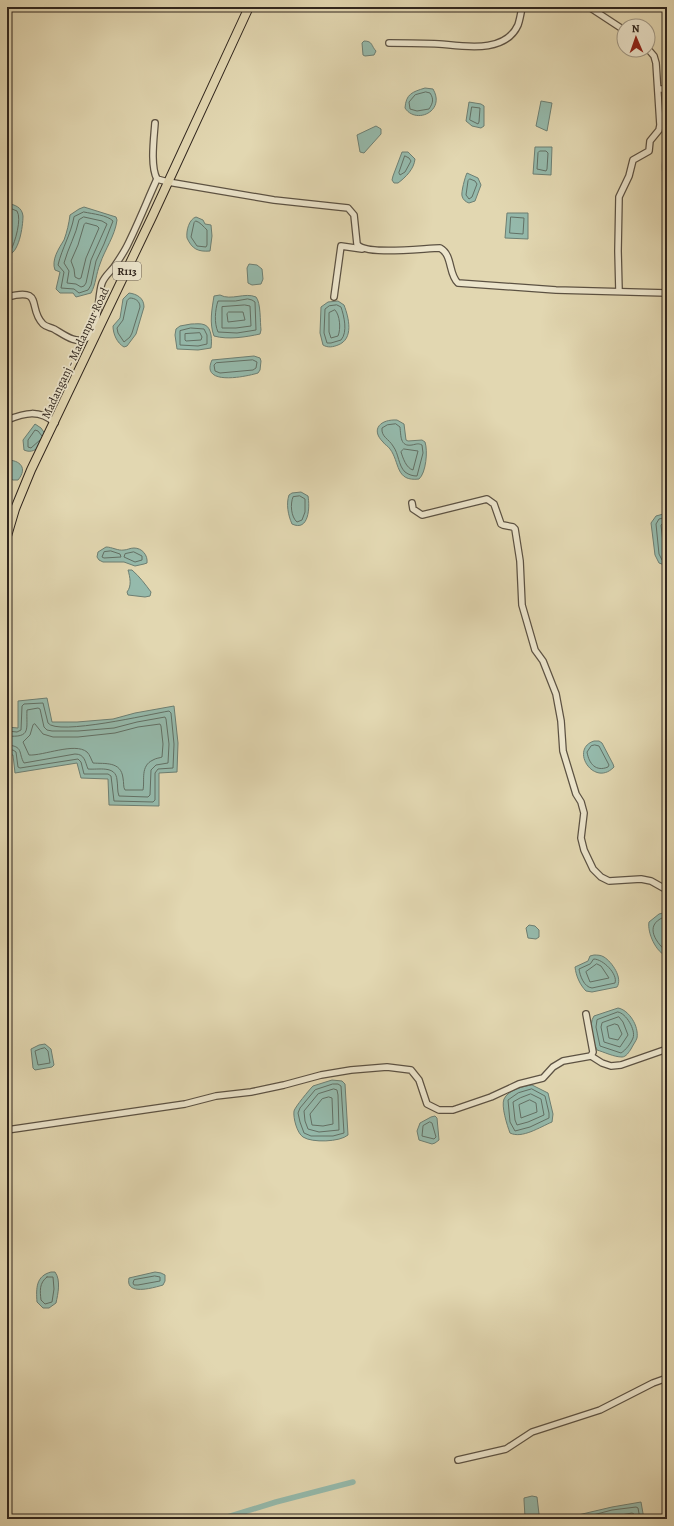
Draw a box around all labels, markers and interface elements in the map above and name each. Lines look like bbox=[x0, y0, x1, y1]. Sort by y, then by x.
north arrow bbox=[616, 18, 656, 58]
text: N bbox=[631, 21, 640, 36]
road number: R113 bbox=[113, 262, 141, 280]
street label: Madanganj - Madanpur Road bbox=[38, 284, 113, 421]

